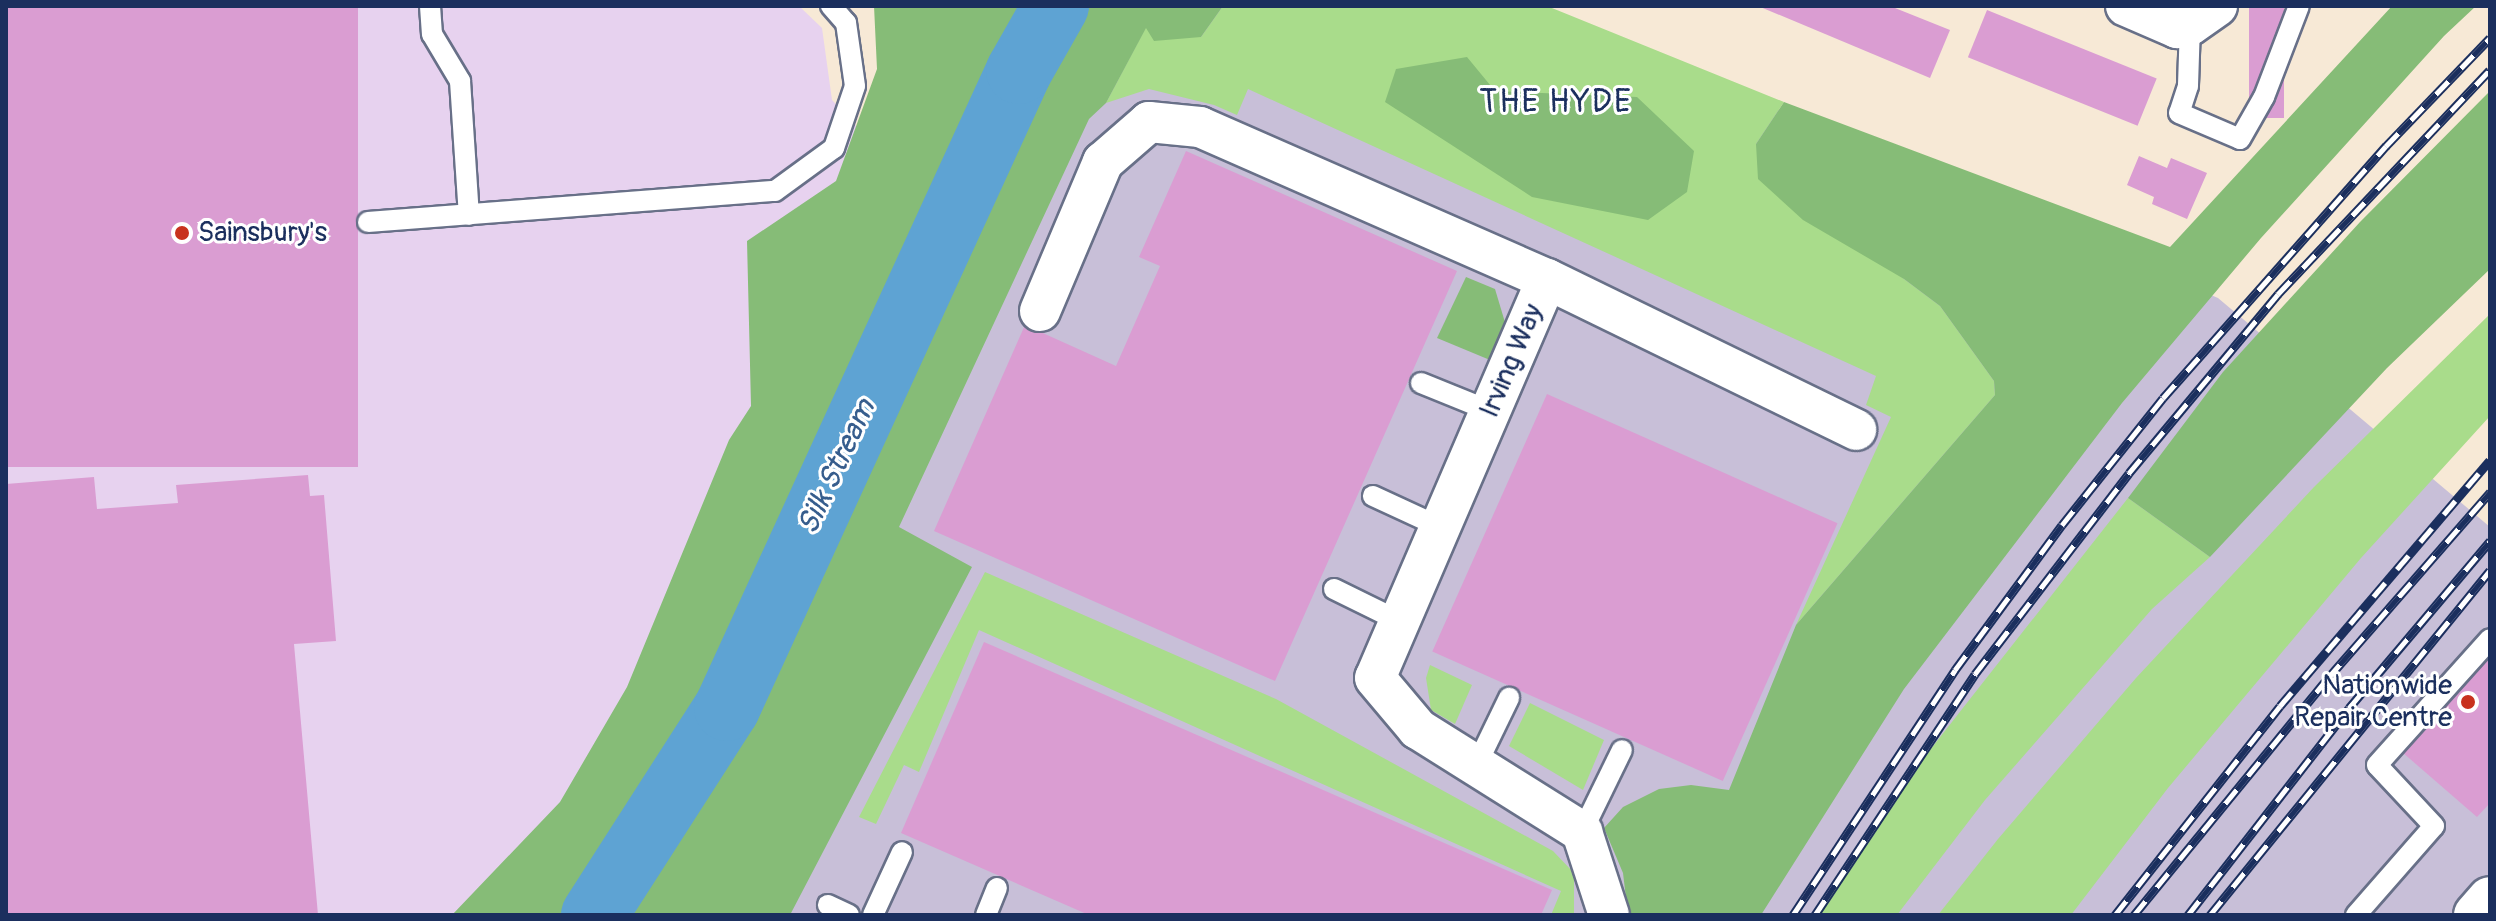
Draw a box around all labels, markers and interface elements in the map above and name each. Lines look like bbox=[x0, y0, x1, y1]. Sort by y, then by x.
district label: THE HYDE bbox=[1479, 83, 1633, 121]
place label: Sainsbury's bbox=[198, 216, 327, 250]
marker: Sainsbury's bbox=[173, 224, 191, 242]
street label: Irving Way bbox=[1473, 299, 1551, 423]
water label: Silk Stream bbox=[790, 394, 884, 540]
place label: Nationwide Repair Centre bbox=[2294, 669, 2452, 735]
marker: Nationwide Repair Centre bbox=[2459, 693, 2477, 711]

